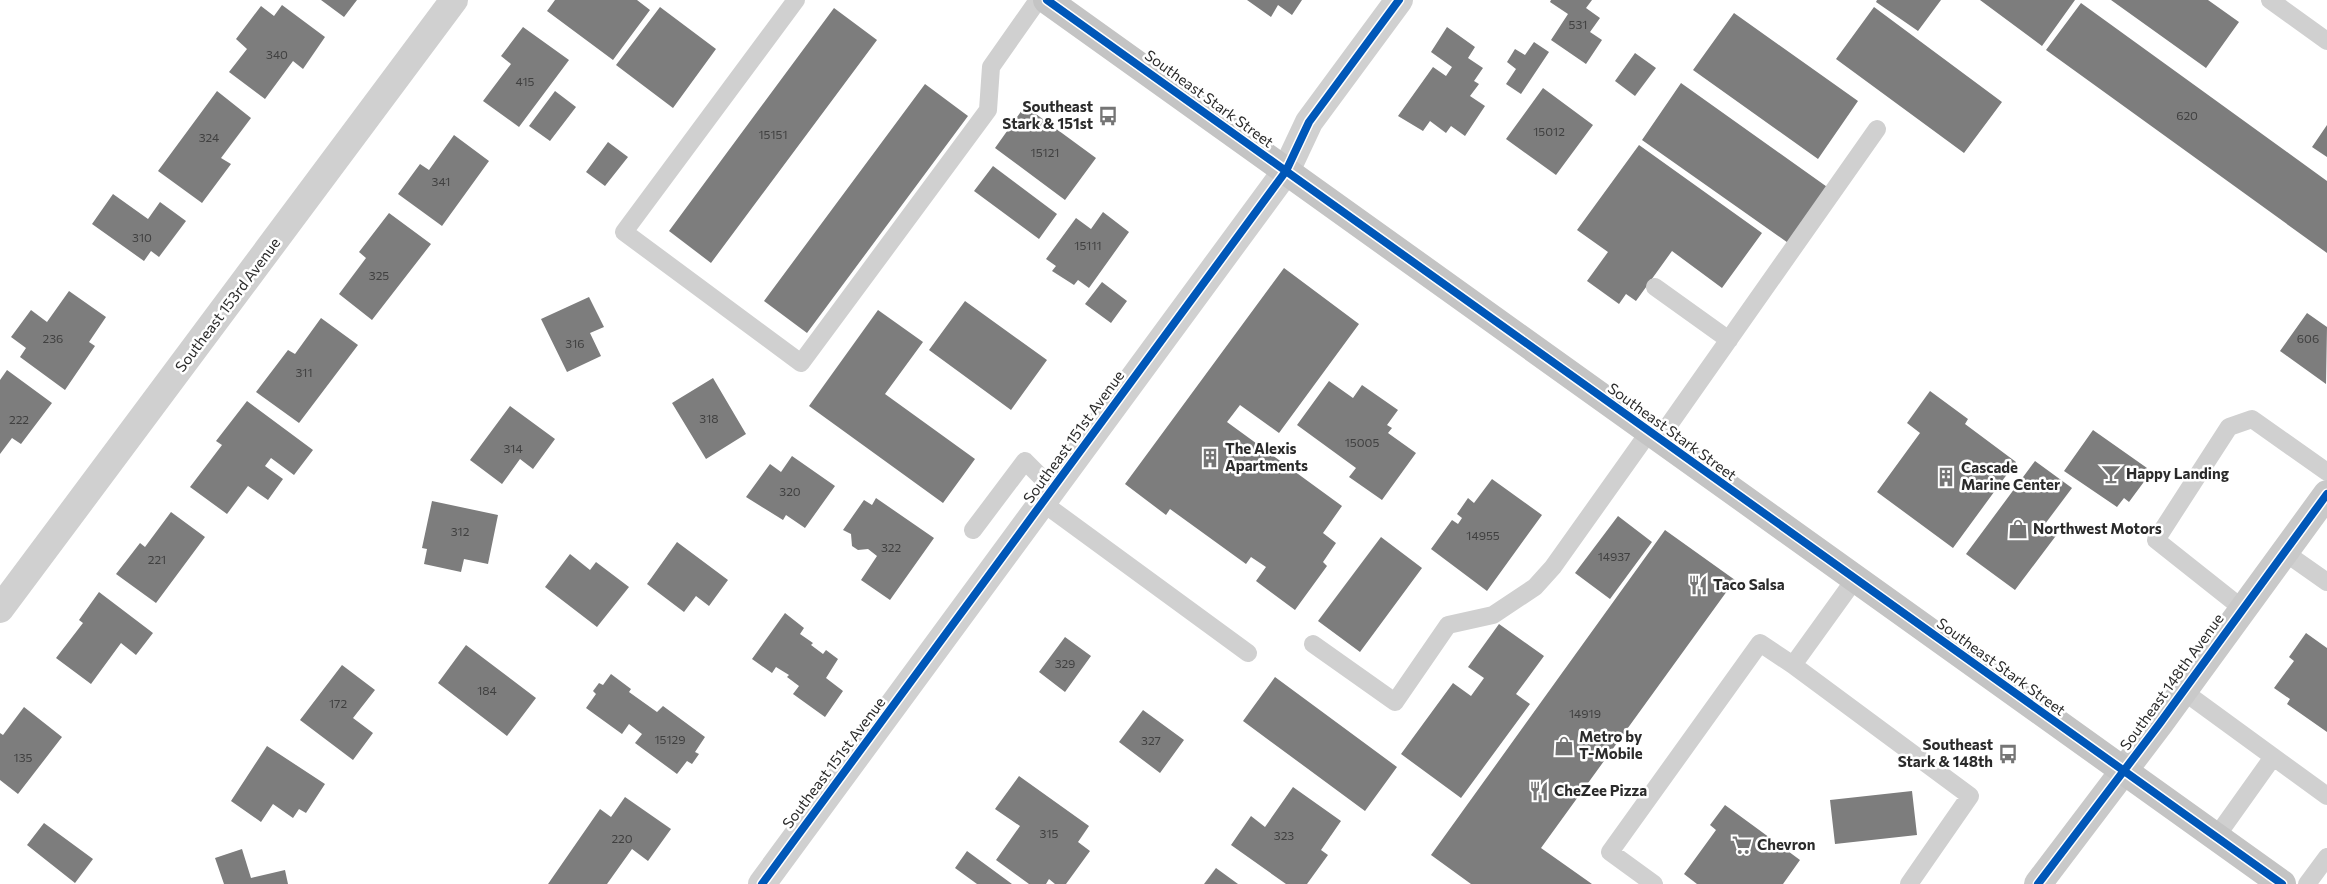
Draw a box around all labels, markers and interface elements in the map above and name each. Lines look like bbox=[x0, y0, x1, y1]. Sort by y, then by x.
house number: 531 bbox=[1569, 17, 1587, 31]
street label: Southeast Stark Street bbox=[1142, 46, 1277, 151]
house number: 340 bbox=[266, 47, 288, 61]
house number: 415 bbox=[516, 74, 535, 88]
place label: Southeast Stark & 151st bbox=[1002, 97, 1093, 132]
bus stop icon: Southeast Stark & 151st bbox=[1097, 105, 1119, 127]
house number: 620 bbox=[2176, 108, 2198, 122]
house number: 15012 bbox=[1533, 124, 1565, 138]
house number: 15151 bbox=[758, 127, 788, 141]
house number: 324 bbox=[199, 130, 219, 144]
house number: 15121 bbox=[1031, 145, 1059, 159]
house number: 341 bbox=[432, 174, 450, 188]
house number: 310 bbox=[132, 230, 152, 244]
street label: Southeast 153rd Avenue bbox=[171, 234, 284, 375]
house number: 15111 bbox=[1074, 238, 1102, 252]
house number: 325 bbox=[369, 268, 389, 282]
house number: 236 bbox=[43, 331, 63, 345]
house number: 606 bbox=[2297, 331, 2319, 345]
house number: 316 bbox=[565, 336, 585, 350]
house number: 311 bbox=[295, 365, 313, 379]
street label: Southeast 151st Avenue bbox=[1019, 366, 1127, 506]
street label: Southeast Stark Street bbox=[1605, 379, 1740, 484]
house number: 318 bbox=[699, 411, 719, 425]
house number: 222 bbox=[9, 412, 29, 426]
house number: 15005 bbox=[1345, 435, 1379, 449]
place label: The Alexis Apartments bbox=[1225, 439, 1308, 474]
house number: 314 bbox=[503, 441, 523, 455]
building icon: The Alexis Apartments bbox=[1199, 447, 1221, 469]
place label: Cascade Marine Center bbox=[1961, 458, 2060, 493]
bar icon: Happy Landing bbox=[2100, 463, 2122, 485]
place label: Happy Landing bbox=[2126, 464, 2229, 482]
building icon: Cascade Marine Center bbox=[1935, 466, 1957, 488]
house number: 320 bbox=[779, 484, 801, 498]
shop icon: Northwest Motors bbox=[2007, 518, 2029, 540]
place label: Northwest Motors bbox=[2033, 519, 2162, 537]
house number: 312 bbox=[451, 524, 470, 538]
house number: 14955 bbox=[1466, 528, 1500, 542]
house number: 322 bbox=[881, 540, 901, 554]
house number: 14937 bbox=[1598, 549, 1630, 563]
house number: 221 bbox=[148, 552, 166, 566]
restaurant icon: Taco Salsa bbox=[1687, 574, 1709, 596]
place label: Taco Salsa bbox=[1713, 575, 1785, 593]
street label: Southeast 148th Avenue bbox=[2116, 609, 2227, 753]
street label: Southeast Stark Street bbox=[1934, 614, 2069, 719]
house number: 329 bbox=[1055, 656, 1075, 670]
house number: 184 bbox=[477, 683, 497, 697]
street label: Southeast 151st Avenue bbox=[778, 693, 888, 832]
house number: 172 bbox=[329, 696, 347, 710]
house number: 14919 bbox=[1569, 706, 1601, 720]
place label: Metro by T-Mobile bbox=[1579, 727, 1643, 762]
house number: 15129 bbox=[654, 732, 686, 746]
house number: 327 bbox=[1141, 733, 1161, 747]
shop icon: Metro by T-Mobile bbox=[1553, 735, 1575, 757]
place label: Southeast Stark & 148th bbox=[1898, 735, 1993, 770]
bus stop icon: Southeast Stark & 148th bbox=[1997, 743, 2019, 765]
house number: 135 bbox=[14, 750, 33, 764]
restaurant icon: CheZee Pizza bbox=[1528, 780, 1550, 802]
place label: CheZee Pizza bbox=[1554, 781, 1647, 799]
house number: 315 bbox=[1040, 826, 1059, 840]
house number: 323 bbox=[1274, 828, 1294, 842]
house number: 220 bbox=[611, 831, 633, 845]
supermarket icon: Chevron bbox=[1731, 834, 1753, 856]
place label: Chevron bbox=[1757, 835, 1815, 853]

